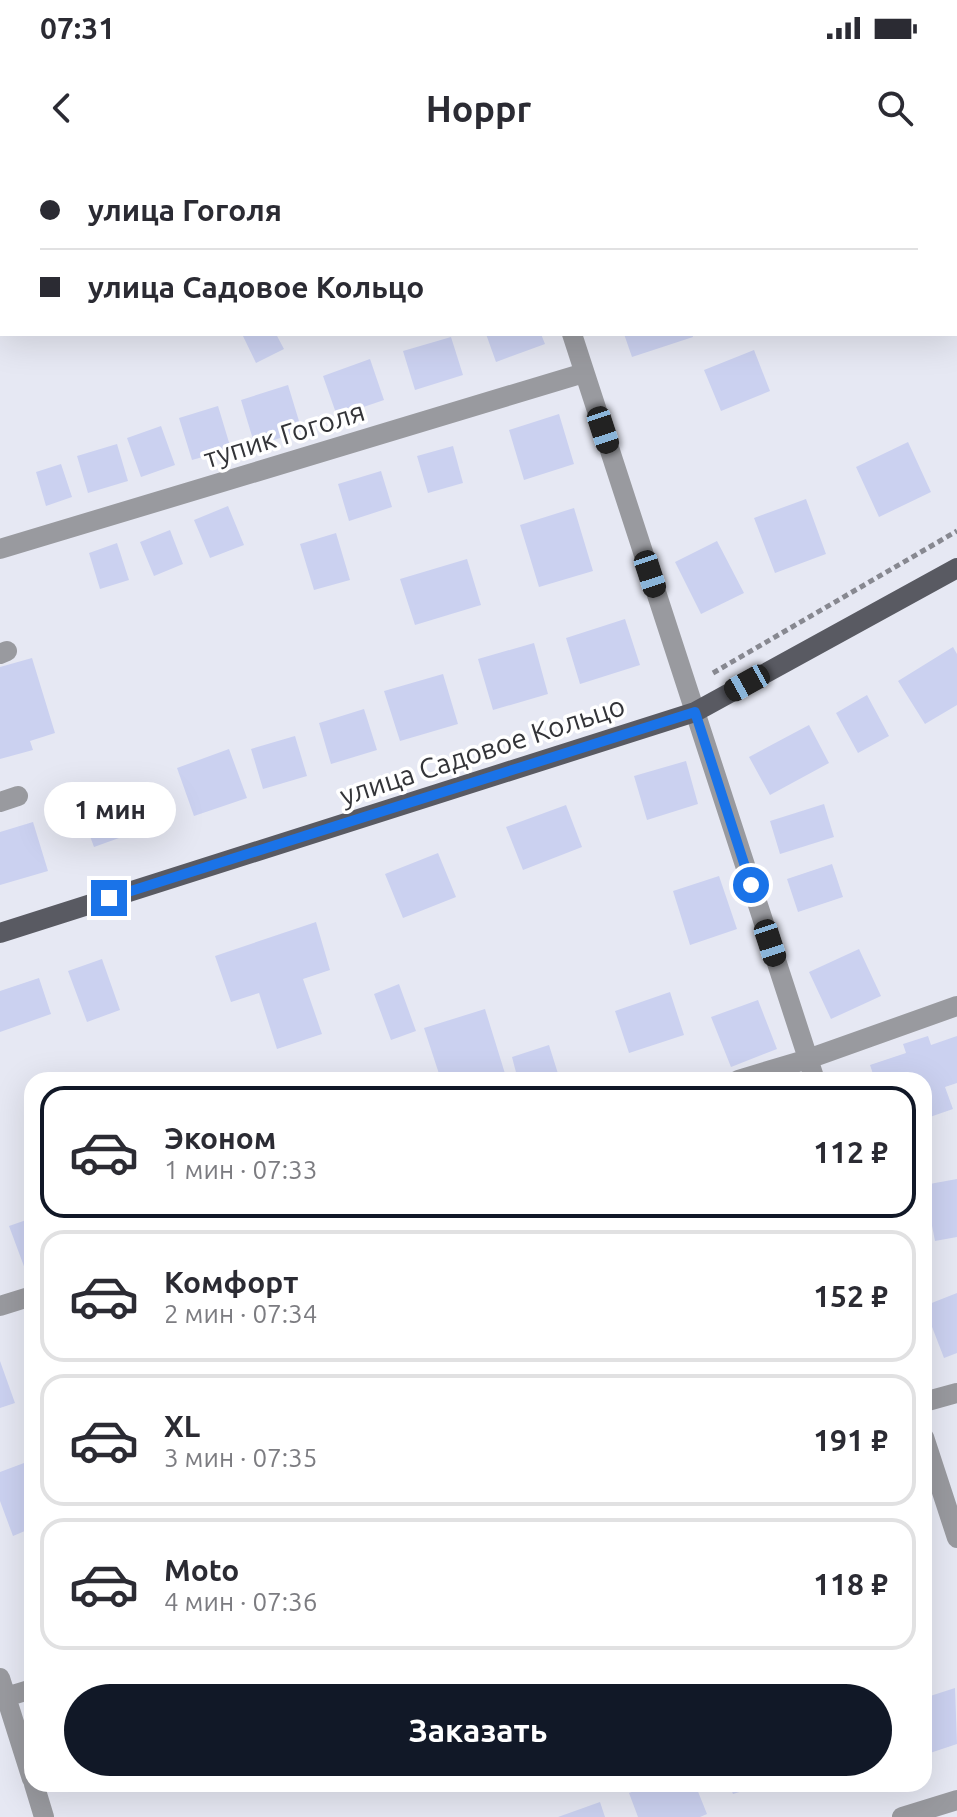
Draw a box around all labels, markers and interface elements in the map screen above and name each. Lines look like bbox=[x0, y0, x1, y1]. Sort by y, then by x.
text: 07:31 bbox=[40, 11, 115, 45]
icon: back bbox=[40, 86, 84, 130]
icon: search bbox=[873, 86, 917, 130]
text: Hoppr bbox=[426, 88, 531, 129]
text: улица Гоголя bbox=[88, 193, 282, 227]
text: улица Садовое Кольцо bbox=[88, 270, 424, 304]
street label: тупик Гоголя bbox=[200, 395, 368, 473]
car bbox=[584, 403, 622, 457]
car bbox=[631, 547, 669, 601]
car bbox=[720, 661, 774, 705]
street label: улица Садовое Кольцо bbox=[336, 689, 628, 811]
callout: 1 мин bbox=[43, 782, 175, 838]
text: 1 мин bbox=[74, 795, 146, 824]
route start bbox=[733, 867, 769, 903]
route end bbox=[91, 880, 127, 916]
car bbox=[751, 916, 789, 970]
icon: car bbox=[68, 1116, 140, 1188]
text: Эконом bbox=[164, 1121, 276, 1155]
text: 112 ₽ bbox=[813, 1135, 888, 1169]
text: 1 мин · 07:33 bbox=[164, 1155, 317, 1184]
icon: car bbox=[68, 1260, 140, 1332]
text: Комфорт bbox=[164, 1265, 298, 1299]
text: 152 ₽ bbox=[813, 1279, 888, 1313]
text: 2 мин · 07:34 bbox=[164, 1299, 317, 1328]
icon: car bbox=[68, 1404, 140, 1476]
text: XL bbox=[164, 1409, 200, 1443]
text: 191 ₽ bbox=[813, 1423, 888, 1457]
text: 3 мин · 07:35 bbox=[164, 1443, 317, 1472]
icon: car bbox=[68, 1548, 140, 1620]
text: Moto bbox=[164, 1553, 239, 1587]
text: 118 ₽ bbox=[813, 1567, 888, 1601]
text: 4 мин · 07:36 bbox=[164, 1587, 317, 1616]
button: Заказать bbox=[64, 1684, 892, 1776]

